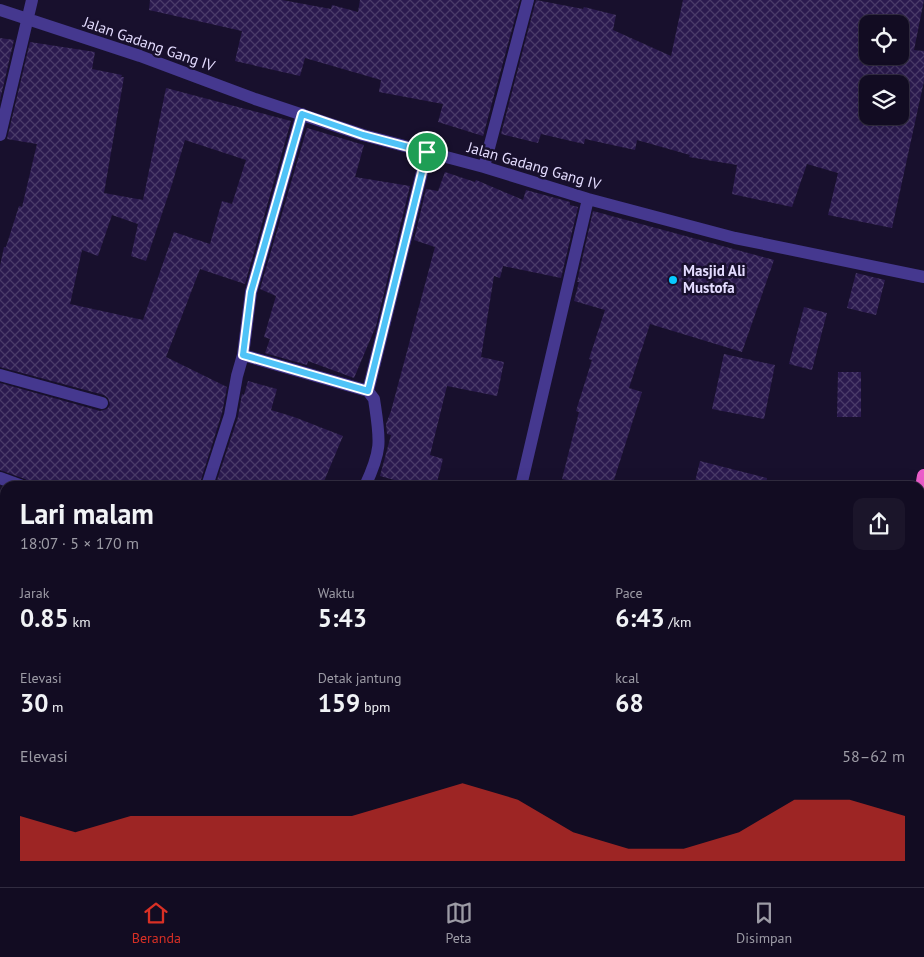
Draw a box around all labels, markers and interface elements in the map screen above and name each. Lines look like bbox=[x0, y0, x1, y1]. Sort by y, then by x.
street label: Jalan Gadang Gang IV bbox=[80, 12, 218, 75]
map controls bbox=[859, 15, 909, 125]
button: locate bbox=[859, 15, 909, 65]
button: layers bbox=[859, 75, 909, 125]
pin bbox=[406, 131, 448, 173]
street label: Jalan Gadang Gang IV bbox=[464, 137, 604, 194]
icon: arrive bbox=[413, 138, 441, 166]
place label: Masjid Ali Mustofa bbox=[683, 261, 746, 297]
marker: Masjid Ali Mustofa bbox=[667, 274, 679, 286]
text: Lari malam bbox=[20, 495, 154, 532]
button: share bbox=[853, 498, 905, 550]
text: 18:07 · 5 × 170 m bbox=[20, 533, 139, 553]
text: Jarak bbox=[20, 584, 49, 602]
text: Waktu bbox=[318, 584, 355, 602]
text: Pace bbox=[615, 584, 643, 602]
text: 0.85 bbox=[20, 602, 69, 634]
text: 5:43 bbox=[318, 602, 367, 634]
text: 6:43 bbox=[615, 602, 665, 634]
text: km bbox=[69, 613, 91, 631]
text: /km bbox=[665, 613, 691, 631]
text: Elevasi bbox=[20, 669, 62, 687]
text: Detak jantung bbox=[318, 669, 401, 687]
text: kcal bbox=[615, 669, 639, 687]
text: 30 bbox=[20, 687, 48, 719]
text: 159 bbox=[318, 687, 360, 719]
text: 68 bbox=[615, 687, 644, 719]
text: m bbox=[48, 698, 63, 716]
text: bpm bbox=[360, 698, 390, 716]
text: Elevasi bbox=[20, 746, 68, 766]
text: 58–62 m bbox=[842, 746, 905, 766]
tab: Beranda bbox=[132, 899, 181, 947]
tab: Peta bbox=[445, 899, 473, 947]
tab: Disimpan bbox=[736, 899, 792, 947]

